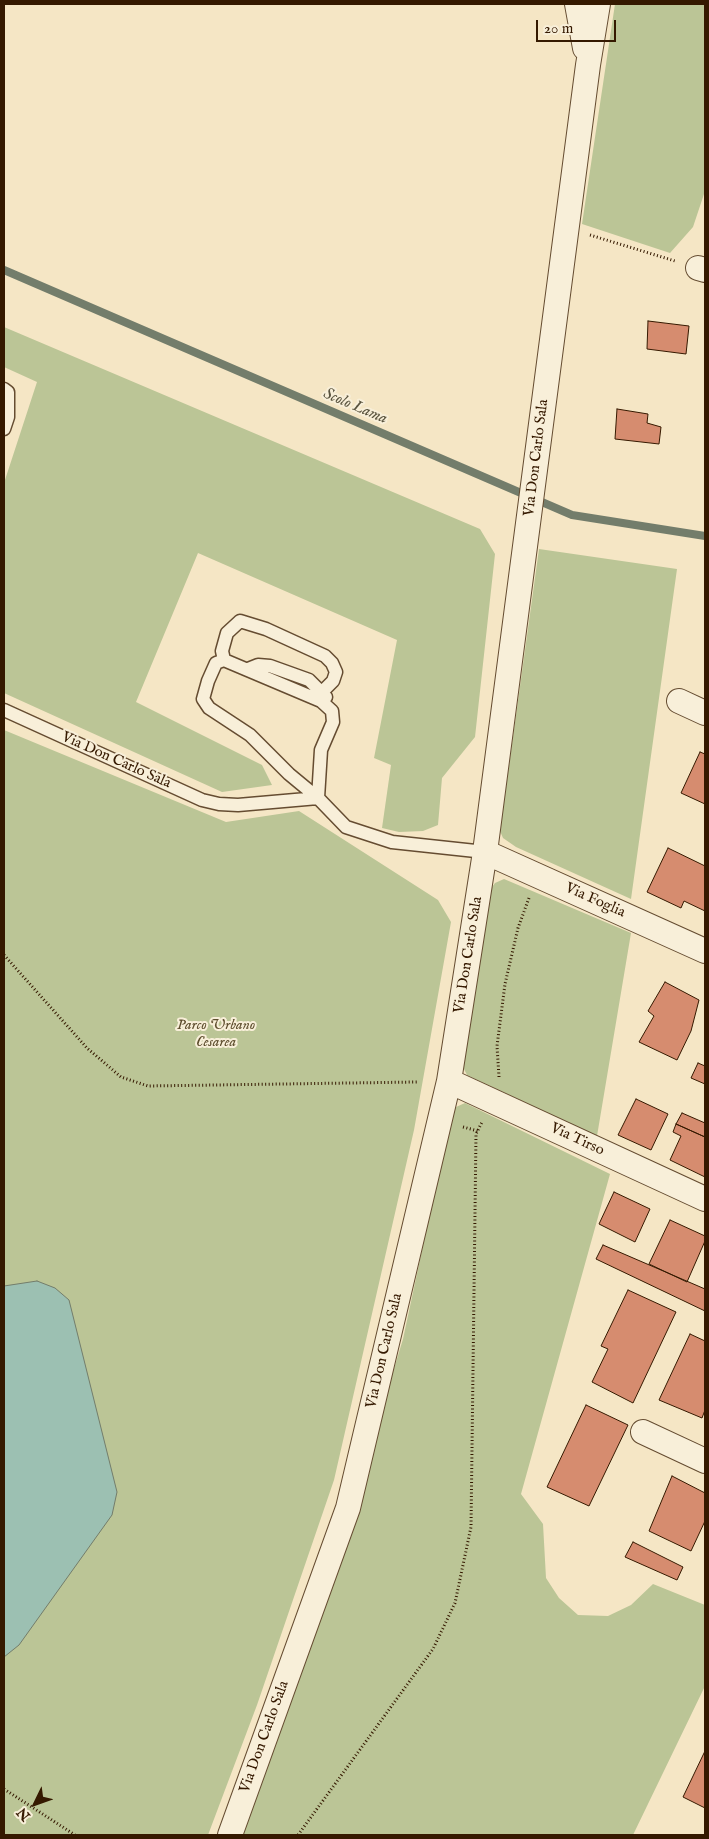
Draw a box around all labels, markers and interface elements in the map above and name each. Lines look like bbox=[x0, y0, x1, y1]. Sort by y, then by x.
scale bar bbox=[539, 10, 619, 42]
text: 20 m bbox=[544, 19, 573, 38]
water label: Scolo Lama bbox=[320, 385, 390, 429]
street label: Via Don Carlo Sala bbox=[521, 398, 553, 518]
street label: Via Don Carlo Sala bbox=[59, 729, 173, 793]
street label: Via Foglia bbox=[562, 880, 628, 922]
street label: Via Don Carlo Sala bbox=[451, 895, 487, 1015]
park label: Parco Urbano Cesarea bbox=[177, 1017, 255, 1052]
street label: Via Tirso bbox=[547, 1120, 607, 1160]
street label: Via Don Carlo Sala bbox=[363, 1292, 407, 1410]
street label: Via Don Carlo Sala bbox=[236, 1679, 294, 1795]
north arrow bbox=[10, 1779, 60, 1829]
text: N bbox=[13, 1804, 35, 1825]

